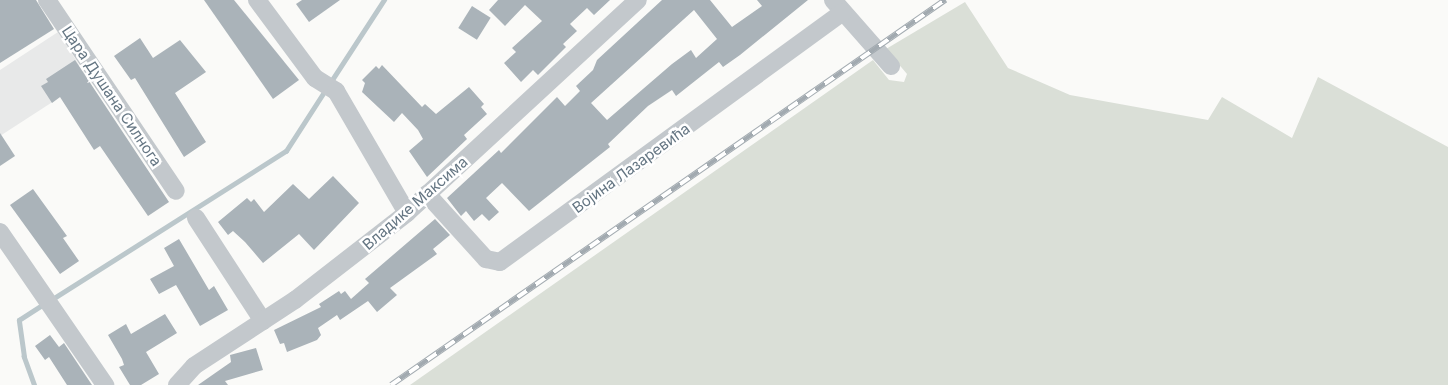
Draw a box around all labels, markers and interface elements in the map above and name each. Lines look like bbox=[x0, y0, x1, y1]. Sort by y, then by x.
street label: Цара Душана Силнога bbox=[58, 22, 166, 170]
street label: Војина Лазаревића bbox=[569, 119, 693, 217]
street label: Владике Максима bbox=[359, 153, 471, 253]

